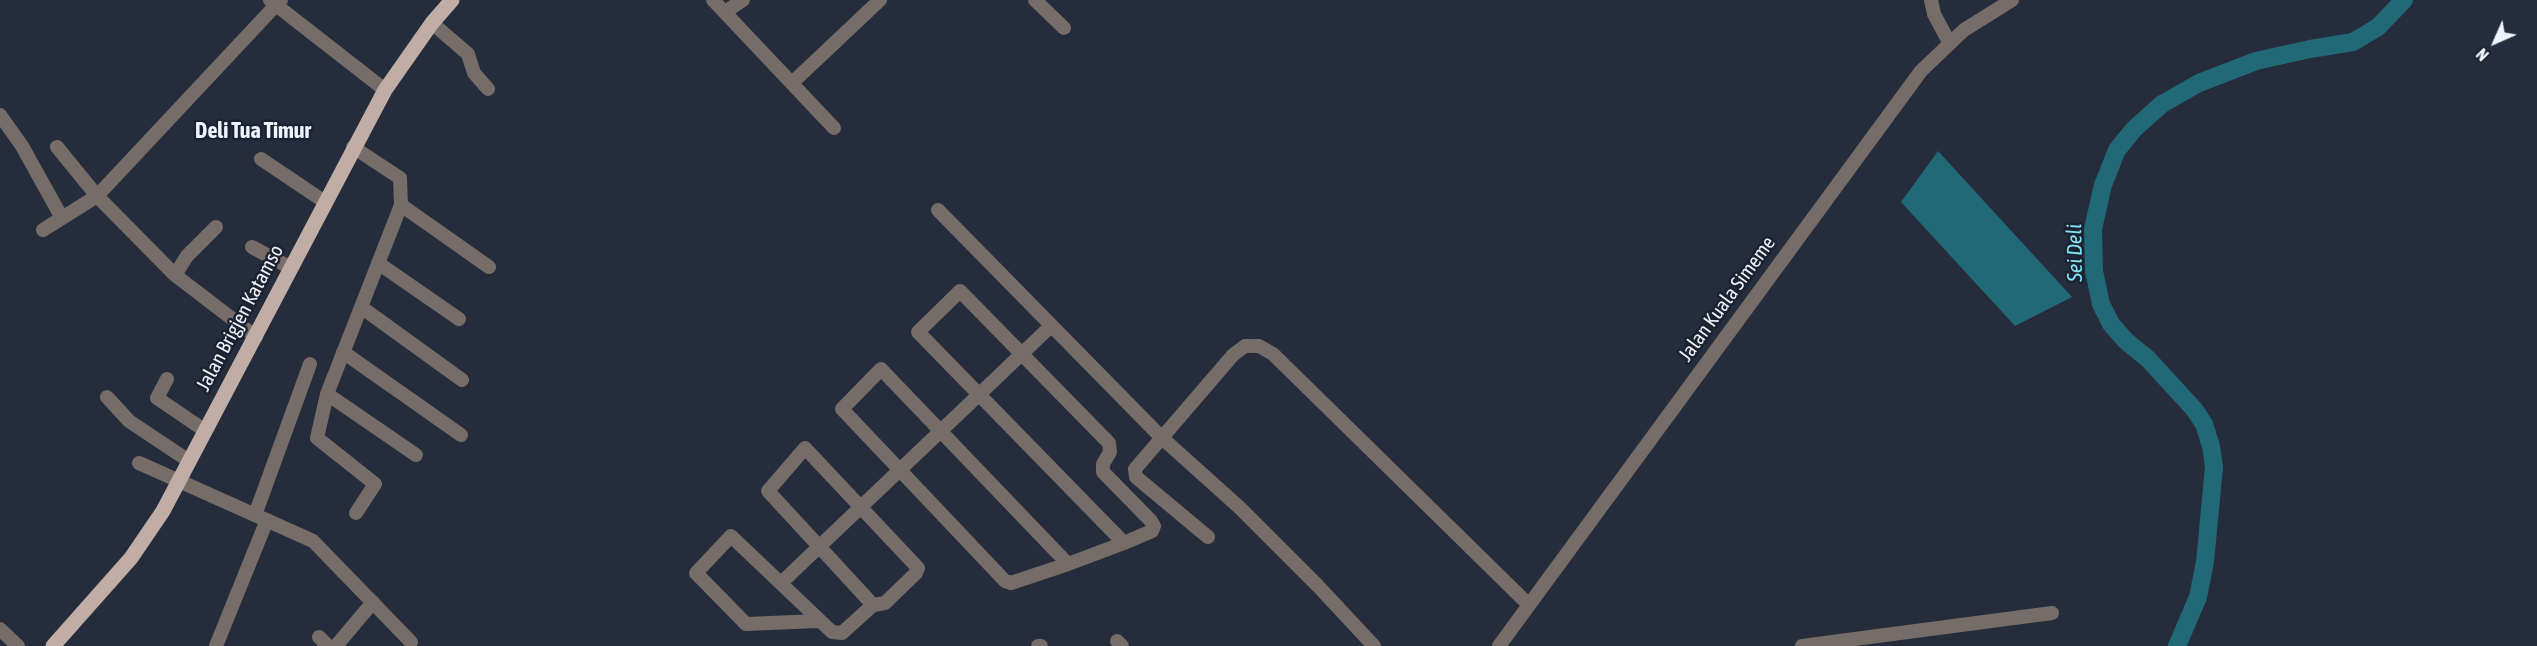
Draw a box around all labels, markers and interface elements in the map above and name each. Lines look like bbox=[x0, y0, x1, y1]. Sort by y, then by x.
north arrow bbox=[2465, 12, 2525, 72]
text: N bbox=[2473, 45, 2492, 64]
district label: Deli Tua Timur bbox=[195, 118, 311, 144]
water label: Sei Deli bbox=[2062, 224, 2088, 282]
street label: Jalan Kuala Simeme bbox=[1674, 232, 1780, 366]
street label: Jalan Brigjen Katamso bbox=[191, 241, 289, 395]

